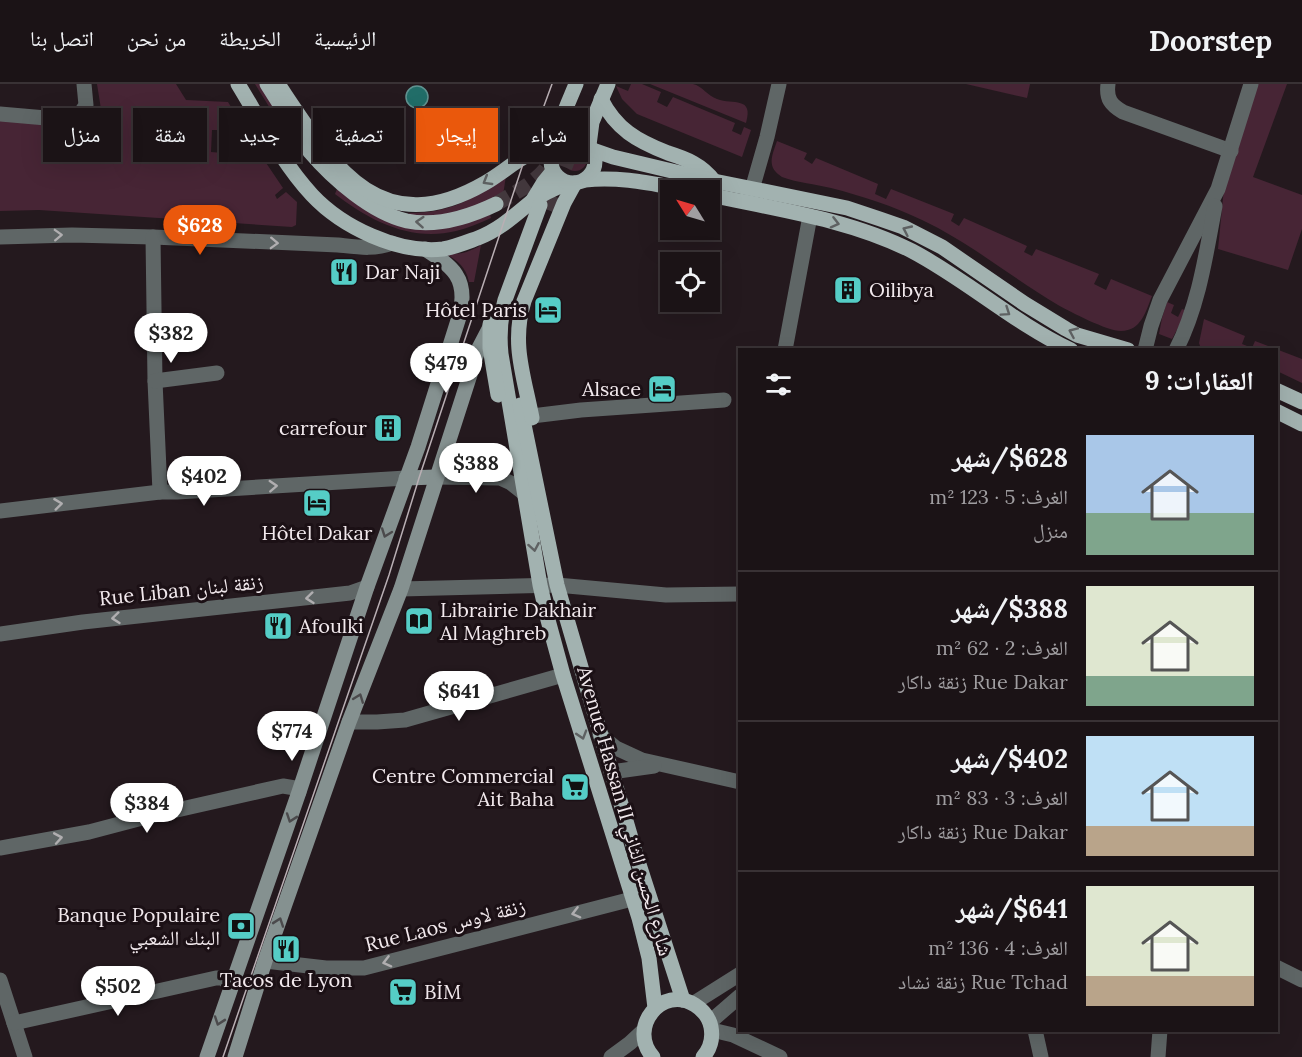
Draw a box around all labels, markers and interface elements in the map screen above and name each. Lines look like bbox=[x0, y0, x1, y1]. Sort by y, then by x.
text: Doorstep bbox=[1149, 23, 1272, 59]
text: اتصل بنا bbox=[30, 25, 94, 52]
text: من نحن bbox=[127, 25, 186, 52]
text: الخريطة bbox=[219, 25, 281, 52]
text: الرئيسية bbox=[314, 25, 376, 52]
chip: منزل bbox=[43, 108, 121, 162]
chip: شقة bbox=[133, 108, 207, 162]
chip: جديد bbox=[219, 108, 301, 162]
chip: تصفية bbox=[313, 108, 404, 162]
chip: إيجار bbox=[416, 108, 498, 162]
chip: شراء bbox=[510, 108, 588, 162]
one-way arrow bbox=[483, 174, 493, 186]
north arrow bbox=[660, 180, 720, 240]
map controls bbox=[660, 180, 720, 312]
pin: $628 bbox=[164, 205, 236, 256]
text: $628 bbox=[177, 212, 223, 237]
one-way arrow bbox=[415, 215, 424, 228]
one-way arrow bbox=[830, 215, 840, 228]
one-way arrow bbox=[903, 225, 914, 237]
one-way arrow bbox=[54, 229, 63, 242]
one-way arrow bbox=[270, 237, 279, 249]
button: locate bbox=[660, 252, 720, 312]
restaurant icon: Dar Naji bbox=[328, 256, 360, 288]
place label: Dar Naji bbox=[365, 259, 440, 284]
building icon: Oilibya bbox=[832, 274, 864, 306]
place label: Oilibya bbox=[869, 277, 934, 302]
hotel icon: Hôtel Paris bbox=[532, 294, 564, 326]
place label: Hôtel Paris bbox=[425, 297, 527, 322]
one-way arrow bbox=[1000, 305, 1011, 316]
pin: $382 bbox=[135, 313, 207, 364]
text: $382 bbox=[148, 320, 194, 345]
one-way arrow bbox=[1068, 327, 1079, 339]
pin: $479 bbox=[410, 343, 482, 394]
text: $479 bbox=[424, 350, 468, 375]
text: العقارات: 9 bbox=[1145, 364, 1254, 397]
icon: filters bbox=[762, 368, 795, 401]
hotel icon: Alsace bbox=[646, 373, 678, 405]
place label: Alsace bbox=[581, 376, 641, 401]
building icon: carrefour bbox=[372, 412, 404, 444]
place label: carrefour bbox=[279, 415, 367, 440]
text: $628/شهر bbox=[952, 441, 1068, 474]
pin: $388 bbox=[440, 443, 512, 494]
text: $388 bbox=[453, 450, 499, 475]
pin: $402 bbox=[168, 456, 240, 507]
icon: home bbox=[1134, 459, 1206, 531]
text: $402 bbox=[181, 463, 227, 488]
one-way arrow bbox=[269, 480, 278, 493]
text: الغرف: 5 · 123 m² bbox=[929, 484, 1068, 509]
hotel icon: Hôtel Dakar bbox=[301, 487, 333, 519]
one-way arrow bbox=[54, 498, 63, 511]
text: منزل bbox=[1033, 518, 1068, 543]
place label: Hôtel Dakar bbox=[262, 520, 373, 545]
one-way arrow bbox=[381, 528, 394, 538]
one-way arrow bbox=[527, 541, 540, 551]
street label: Rue Liban زنقة لبنان bbox=[98, 568, 264, 611]
one-way arrow bbox=[305, 591, 314, 604]
text: $388/شهر bbox=[951, 592, 1068, 625]
place label: Librairie Dakhair Al Maghreb bbox=[439, 597, 596, 645]
library icon: Librairie Dakhair Al Maghreb bbox=[403, 605, 435, 637]
restaurant icon: Afoulki bbox=[262, 610, 294, 642]
icon: home bbox=[1134, 610, 1206, 682]
one-way arrow bbox=[111, 612, 120, 624]
place label: Afoulki bbox=[298, 613, 364, 638]
text: الغرف: 2 · 62 m² bbox=[936, 635, 1068, 660]
street label: Avenue Hassan II شارع الحسن الثاني bbox=[568, 662, 679, 960]
text: Rue Dakar زنقة داكار bbox=[898, 669, 1068, 694]
pin: $641 bbox=[423, 671, 495, 722]
text: $641 bbox=[438, 678, 480, 703]
one-way arrow bbox=[351, 694, 364, 704]
pin: $774 bbox=[256, 711, 328, 762]
text: $774 bbox=[271, 718, 313, 743]
one-way arrow bbox=[575, 729, 587, 740]
text: $402/شهر bbox=[951, 742, 1068, 775]
icon: home bbox=[1134, 760, 1206, 832]
place label: Centre Commercial Ait Baha bbox=[372, 763, 554, 811]
supermarket icon: Centre Commercial Ait Baha bbox=[559, 771, 591, 803]
pin: $384 bbox=[111, 783, 183, 834]
text: الغرف: 3 · 83 m² bbox=[935, 785, 1068, 810]
text: $384 bbox=[124, 790, 170, 815]
one-way arrow bbox=[285, 812, 298, 823]
text: Rue Dakar زنقة داكار bbox=[898, 819, 1068, 844]
one-way arrow bbox=[52, 832, 62, 845]
text: $641/شهر bbox=[956, 892, 1068, 925]
street label: Rue Laos زنقة لاوس bbox=[362, 893, 528, 957]
place label: Banque Populaire البنك الشعبي bbox=[57, 902, 220, 954]
one-way arrow bbox=[571, 906, 581, 919]
bank icon: Banque Populaire البنك الشعبي bbox=[225, 910, 257, 942]
icon: home bbox=[1134, 910, 1206, 982]
one-way arrow bbox=[271, 917, 284, 927]
restaurant icon: Tacos de Lyon bbox=[270, 933, 302, 965]
text: الغرف: 4 · 136 m² bbox=[928, 935, 1068, 960]
one-way arrow bbox=[382, 955, 393, 967]
pin: $502 bbox=[82, 966, 154, 1017]
place label: Tacos de Lyon bbox=[220, 967, 352, 992]
text: Rue Tchad زنقة نشاد bbox=[898, 969, 1068, 994]
text: $502 bbox=[95, 973, 141, 998]
supermarket icon: BİM bbox=[387, 976, 419, 1008]
place label: BİM bbox=[424, 979, 461, 1004]
one-way arrow bbox=[214, 1016, 227, 1026]

